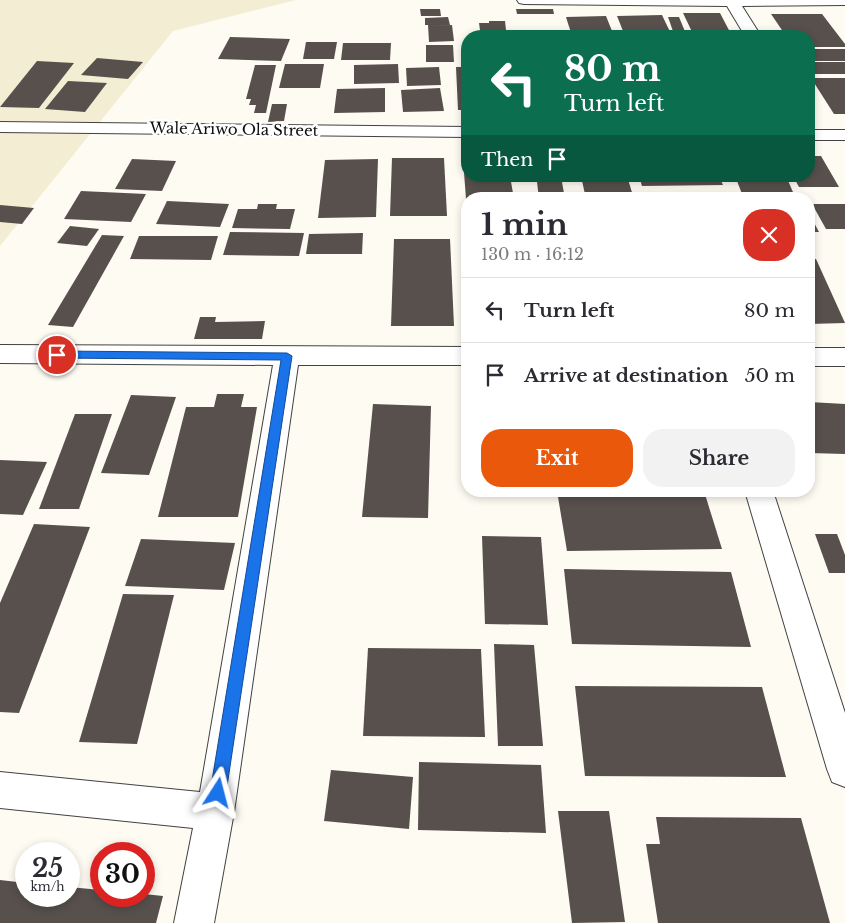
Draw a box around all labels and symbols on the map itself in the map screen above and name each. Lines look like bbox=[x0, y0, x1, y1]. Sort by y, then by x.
street label: Wale Ariwo Ola Street bbox=[149, 118, 319, 140]
pin bbox=[36, 334, 78, 376]
position arrow bbox=[191, 766, 243, 818]
speed limit sign: 30 bbox=[90, 842, 155, 907]

